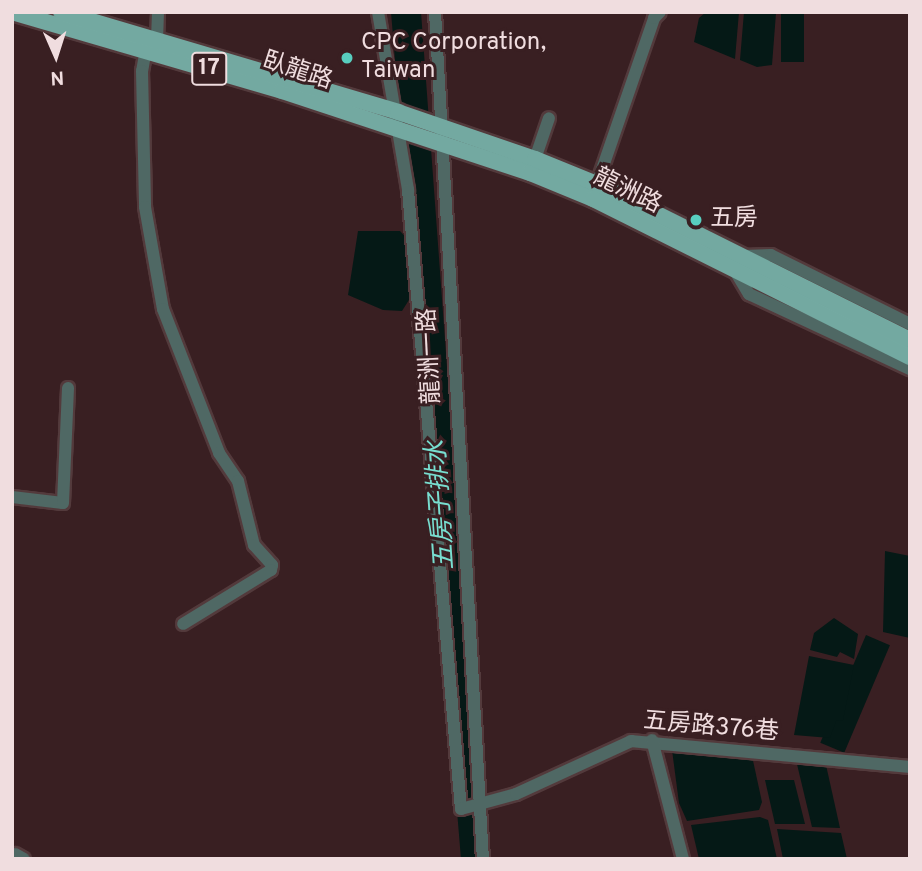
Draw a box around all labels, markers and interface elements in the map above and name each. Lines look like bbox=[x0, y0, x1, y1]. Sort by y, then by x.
north arrow bbox=[21, 21, 91, 91]
place label: CPC Corporation, Taiwan bbox=[361, 30, 546, 86]
street label: 臥龍路 bbox=[258, 47, 336, 97]
road number: 17 bbox=[190, 50, 228, 88]
marker: CPC Corporation, Taiwan bbox=[339, 50, 355, 66]
text: N bbox=[50, 65, 65, 89]
street label: 龍洲路 bbox=[588, 163, 666, 221]
place label: 五房 bbox=[710, 206, 758, 234]
marker: 五房 bbox=[688, 212, 704, 228]
street label: 龍洲一路 bbox=[414, 307, 448, 405]
water label: 五房子排水 bbox=[422, 439, 462, 571]
street label: 五房路376巷 bbox=[642, 708, 780, 748]

